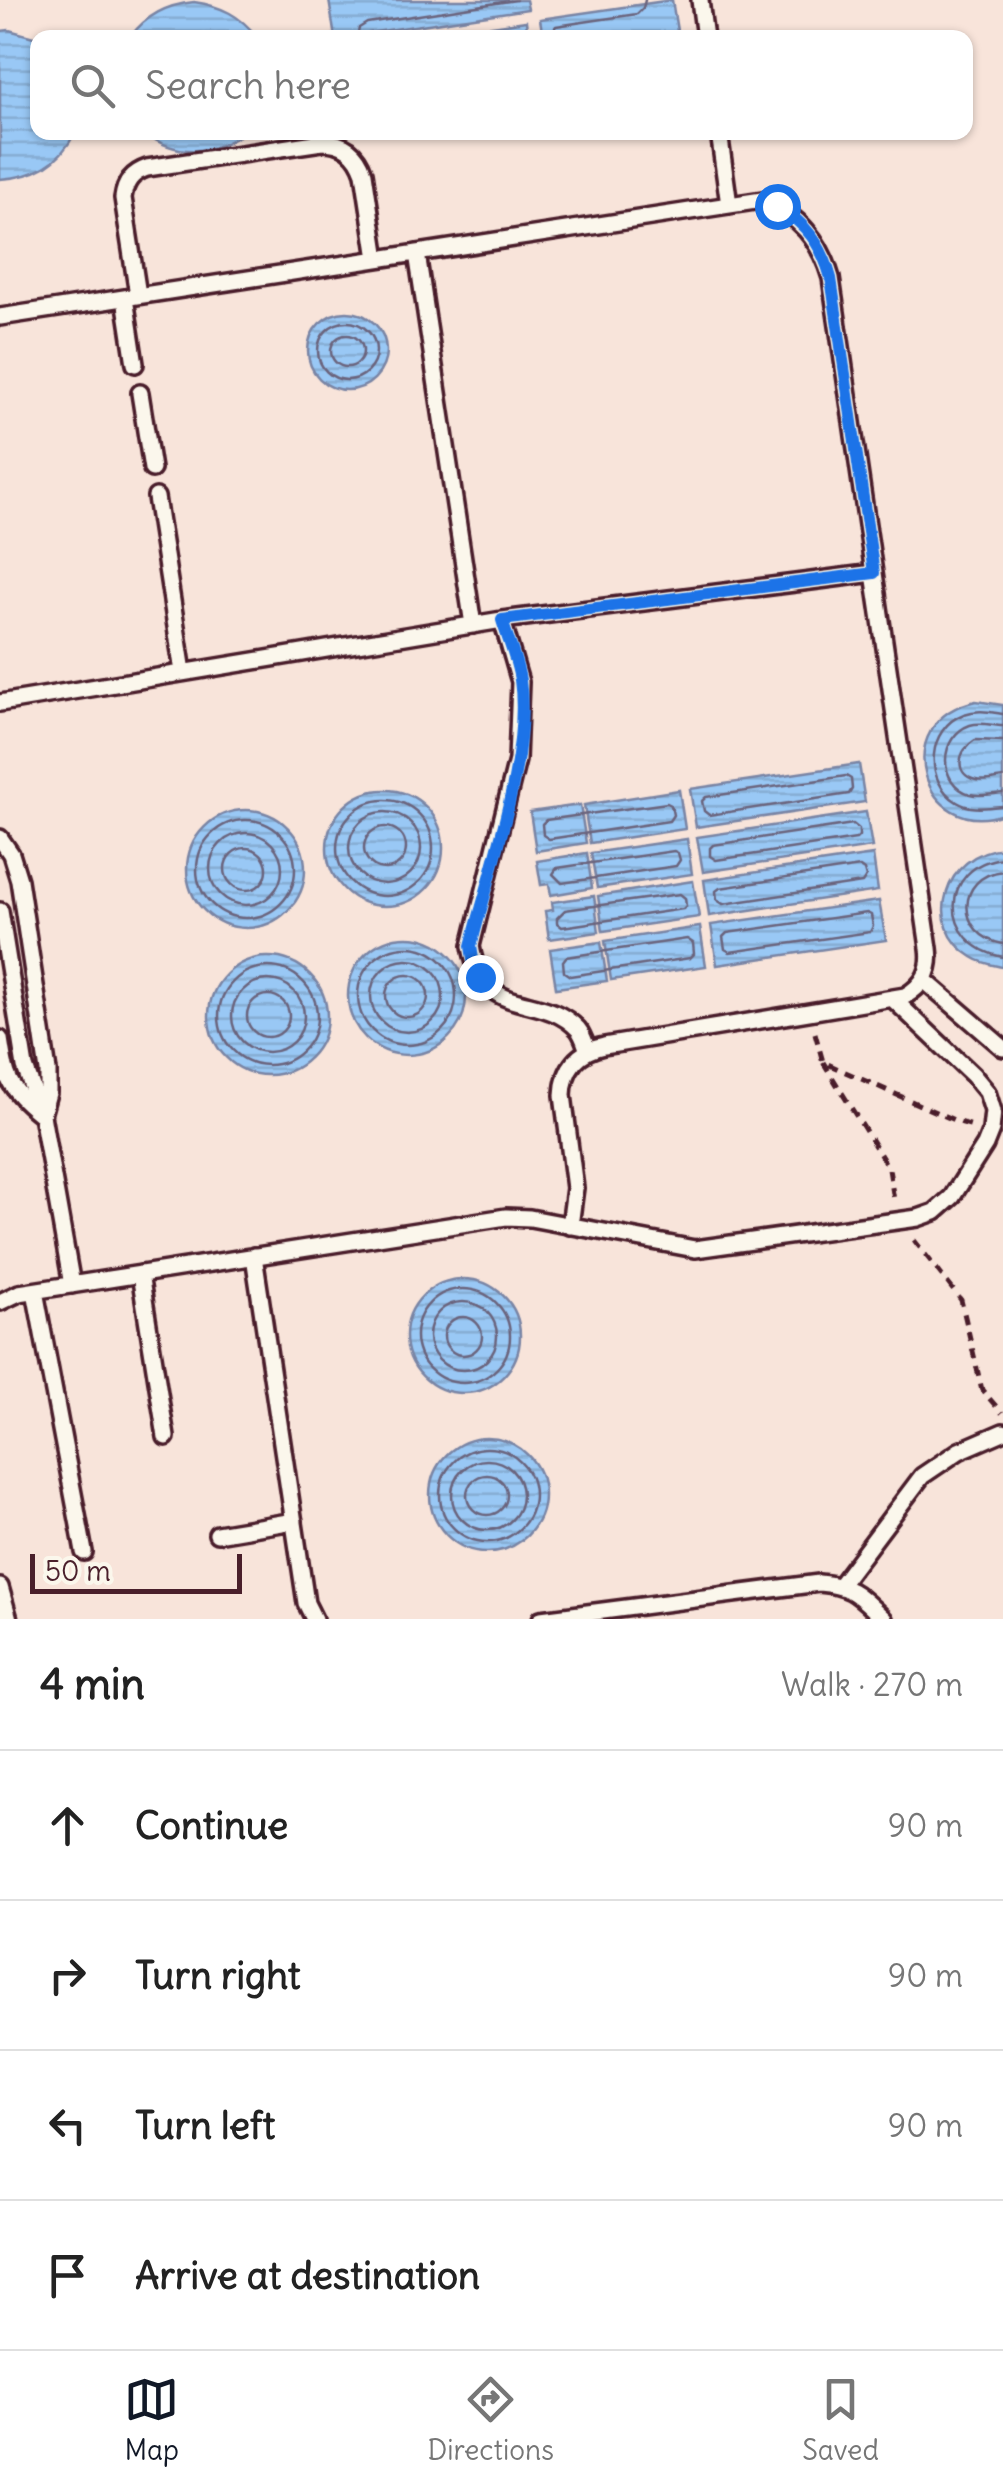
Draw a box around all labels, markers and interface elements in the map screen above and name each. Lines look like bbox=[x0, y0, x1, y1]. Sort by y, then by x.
search box bbox=[30, 30, 973, 140]
icon: search bbox=[65, 58, 120, 113]
text: Search here bbox=[145, 62, 351, 109]
route start bbox=[755, 184, 801, 230]
route end bbox=[458, 955, 504, 1001]
scale bar bbox=[30, 1549, 242, 1594]
text: 50 m bbox=[45, 1553, 111, 1589]
text: 4 min bbox=[40, 1658, 145, 1710]
text: Walk · 270 m bbox=[781, 1664, 963, 1705]
icon: ahead bbox=[40, 1798, 95, 1853]
text: Continue bbox=[135, 1802, 288, 1849]
text: 90 m bbox=[888, 1805, 963, 1846]
icon: right bbox=[40, 1948, 95, 2003]
text: Turn right bbox=[135, 1952, 301, 1999]
text: 90 m bbox=[888, 1955, 963, 1996]
icon: left bbox=[40, 2098, 95, 2153]
text: Turn left bbox=[135, 2102, 275, 2149]
text: 90 m bbox=[888, 2105, 963, 2146]
icon: arrive bbox=[40, 2248, 95, 2303]
text: Arrive at destination bbox=[135, 2252, 480, 2299]
tab: Map bbox=[124, 2372, 179, 2468]
tab: Directions bbox=[427, 2372, 554, 2468]
tab: Saved bbox=[802, 2372, 879, 2468]

